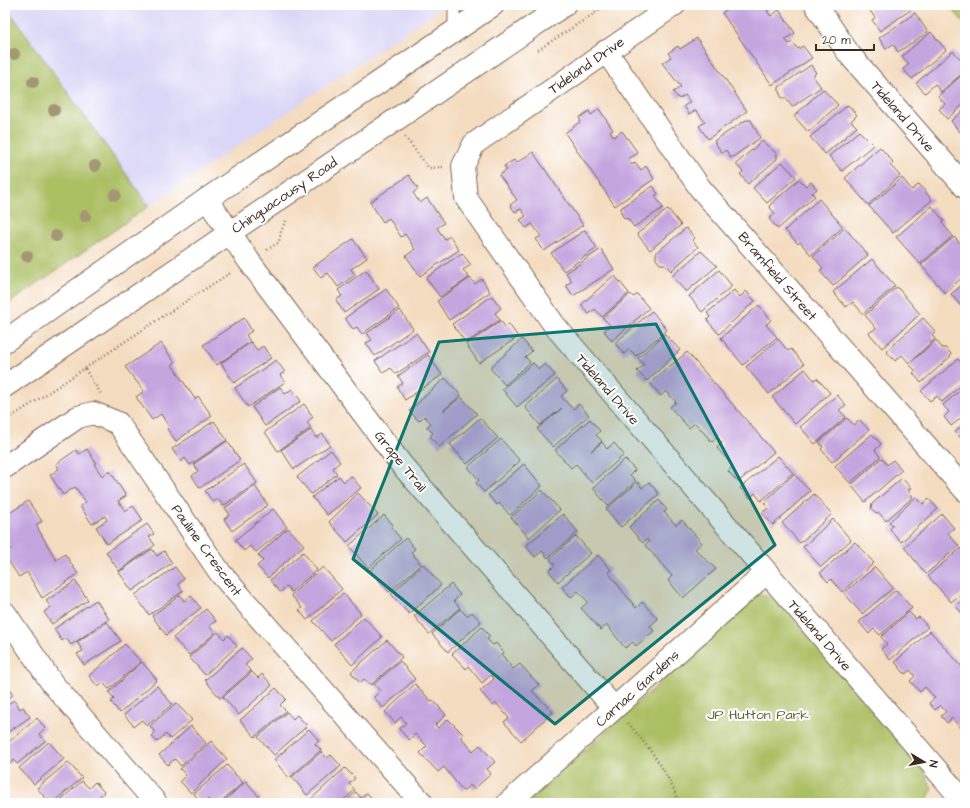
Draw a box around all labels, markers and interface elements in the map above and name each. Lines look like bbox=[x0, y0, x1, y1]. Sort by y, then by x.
scale bar bbox=[816, 26, 874, 52]
street label: Tideland Drive bbox=[545, 32, 629, 99]
text: 20 m bbox=[822, 32, 851, 49]
street label: Tideland Drive bbox=[866, 77, 939, 157]
street label: Chinguacousy Road bbox=[228, 153, 341, 239]
street label: Bramfield Street bbox=[733, 228, 822, 326]
street label: Tideland Drive bbox=[571, 350, 644, 430]
street label: Grape Trail bbox=[369, 427, 431, 496]
street label: Pauline Crescent bbox=[166, 501, 247, 601]
street label: Tideland Drive bbox=[783, 596, 856, 676]
street label: Carnac Gardens bbox=[591, 646, 684, 732]
park label: JP Hutton Park bbox=[707, 705, 809, 725]
north arrow bbox=[904, 742, 944, 782]
text: N bbox=[925, 759, 941, 768]

